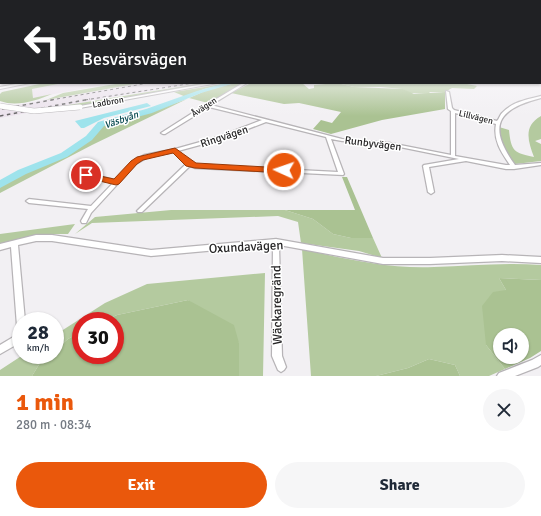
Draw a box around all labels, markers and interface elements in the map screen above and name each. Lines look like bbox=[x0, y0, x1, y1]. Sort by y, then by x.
text: 150 m bbox=[82, 14, 156, 48]
icon: left bbox=[16, 16, 68, 68]
text: Besvärsvägen bbox=[82, 48, 187, 70]
street label: Ladbron bbox=[92, 94, 125, 111]
street label: Åvägen bbox=[189, 94, 219, 120]
water label: Väsbyån bbox=[103, 108, 140, 131]
street label: Lillvägen bbox=[458, 108, 494, 127]
street label: Ringvägen bbox=[199, 123, 250, 150]
street label: Runbyvägen bbox=[344, 134, 402, 153]
position arrow bbox=[263, 149, 305, 191]
pin bbox=[69, 158, 103, 192]
icon: arrive bbox=[75, 164, 97, 186]
street label: Oxundavägen bbox=[208, 237, 284, 257]
street label: Wäckaregränd bbox=[268, 265, 286, 345]
speed limit sign: 30 bbox=[72, 312, 124, 364]
text: 28 bbox=[27, 320, 49, 345]
map controls bbox=[493, 328, 529, 364]
button: sound bbox=[493, 328, 529, 364]
text: km/h bbox=[27, 342, 49, 354]
text: 1 min bbox=[16, 387, 74, 417]
button: close bbox=[483, 389, 525, 431]
text: 280 m · 08:34 bbox=[16, 417, 92, 433]
button: Exit bbox=[16, 462, 267, 508]
button: Share bbox=[275, 462, 525, 508]

